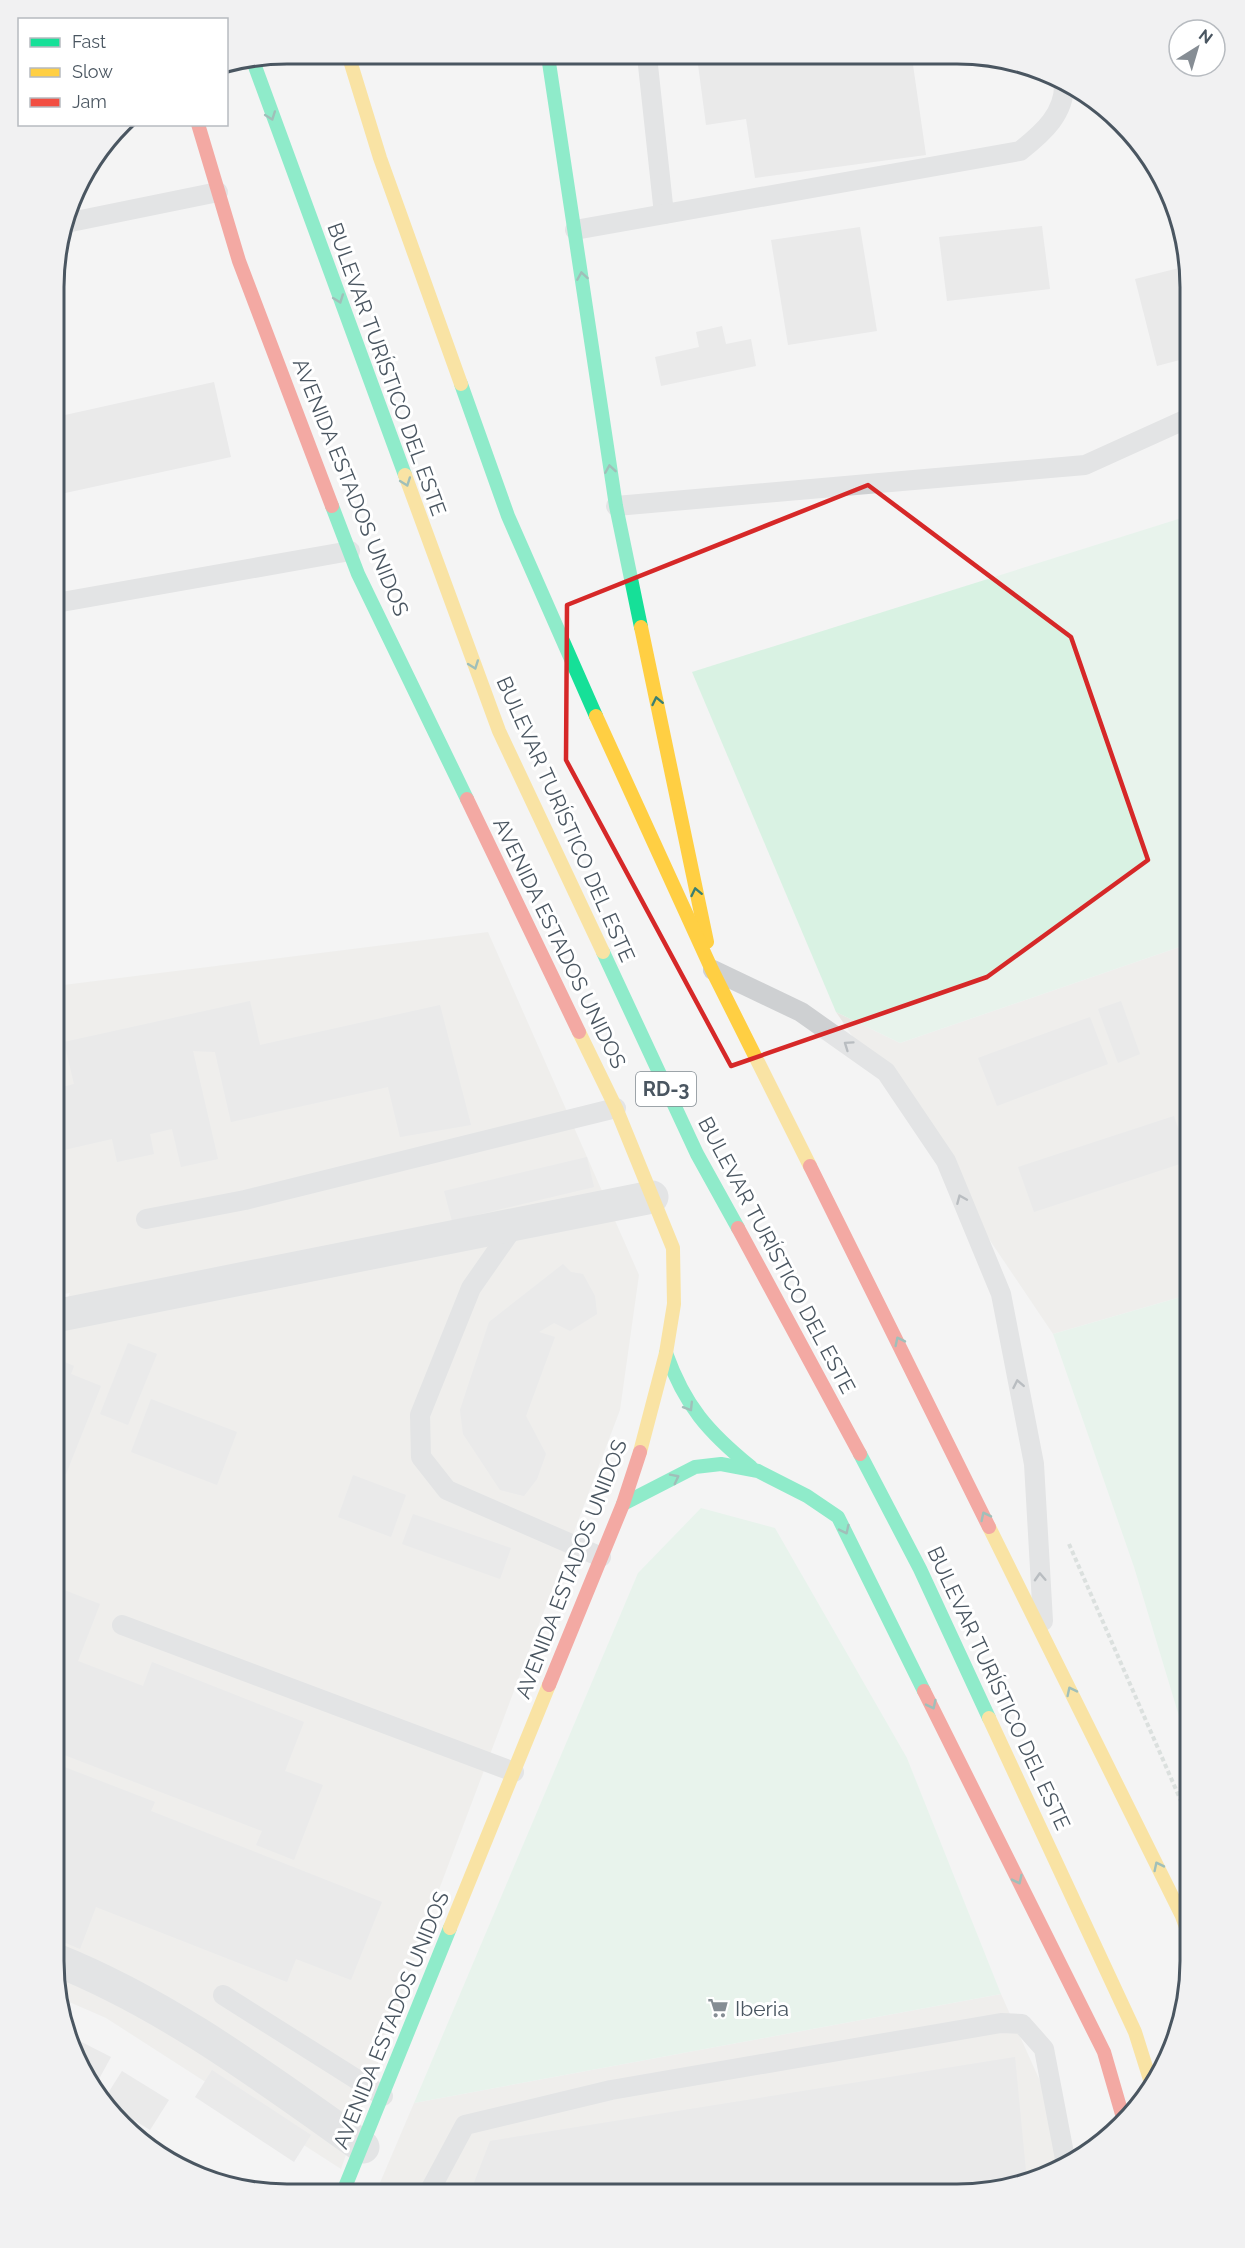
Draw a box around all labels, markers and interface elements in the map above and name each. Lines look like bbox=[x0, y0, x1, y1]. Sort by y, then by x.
legend bbox=[18, 18, 228, 126]
north arrow bbox=[1167, 18, 1227, 78]
text: N bbox=[1195, 25, 1216, 48]
text: Fast bbox=[72, 31, 106, 52]
text: Slow bbox=[72, 61, 113, 82]
text: Jam bbox=[72, 91, 107, 112]
one-way arrow bbox=[264, 110, 276, 121]
street label: BULEVAR TURÍSTICO DEL ESTE bbox=[322, 219, 452, 519]
one-way arrow bbox=[576, 272, 588, 281]
one-way arrow bbox=[331, 293, 344, 304]
street label: AVENIDA ESTADOS UNIDOS bbox=[288, 355, 414, 620]
one-way arrow bbox=[605, 464, 617, 474]
one-way arrow bbox=[399, 476, 412, 487]
one-way arrow bbox=[467, 659, 480, 670]
street label: BULEVAR TURÍSTICO DEL ESTE bbox=[492, 672, 640, 966]
one-way arrow bbox=[651, 697, 664, 707]
street label: AVENIDA ESTADOS UNIDOS bbox=[488, 814, 632, 1073]
one-way arrow bbox=[690, 888, 703, 898]
one-way arrow bbox=[843, 1041, 854, 1052]
road number: RD-3 bbox=[636, 1072, 696, 1106]
street label: BULEVAR TURÍSTICO DEL ESTE bbox=[693, 1112, 861, 1398]
one-way arrow bbox=[957, 1194, 969, 1205]
one-way arrow bbox=[894, 1337, 906, 1348]
one-way arrow bbox=[1012, 1379, 1025, 1389]
one-way arrow bbox=[681, 1400, 692, 1411]
street label: AVENIDA ESTADOS UNIDOS bbox=[510, 1436, 632, 1702]
one-way arrow bbox=[669, 1474, 679, 1485]
one-way arrow bbox=[980, 1512, 992, 1523]
one-way arrow bbox=[838, 1524, 850, 1535]
street label: BULEVAR TURÍSTICO DEL ESTE bbox=[922, 1542, 1076, 1834]
one-way arrow bbox=[1034, 1573, 1047, 1582]
one-way arrow bbox=[1067, 1687, 1078, 1697]
one-way arrow bbox=[924, 1698, 936, 1709]
one-way arrow bbox=[1153, 1861, 1165, 1872]
one-way arrow bbox=[1011, 1873, 1023, 1884]
street label: AVENIDA ESTADOS UNIDOS bbox=[328, 1887, 454, 2152]
supermarket icon: Iberia bbox=[706, 1996, 730, 2020]
place label: Iberia bbox=[735, 1996, 789, 2021]

